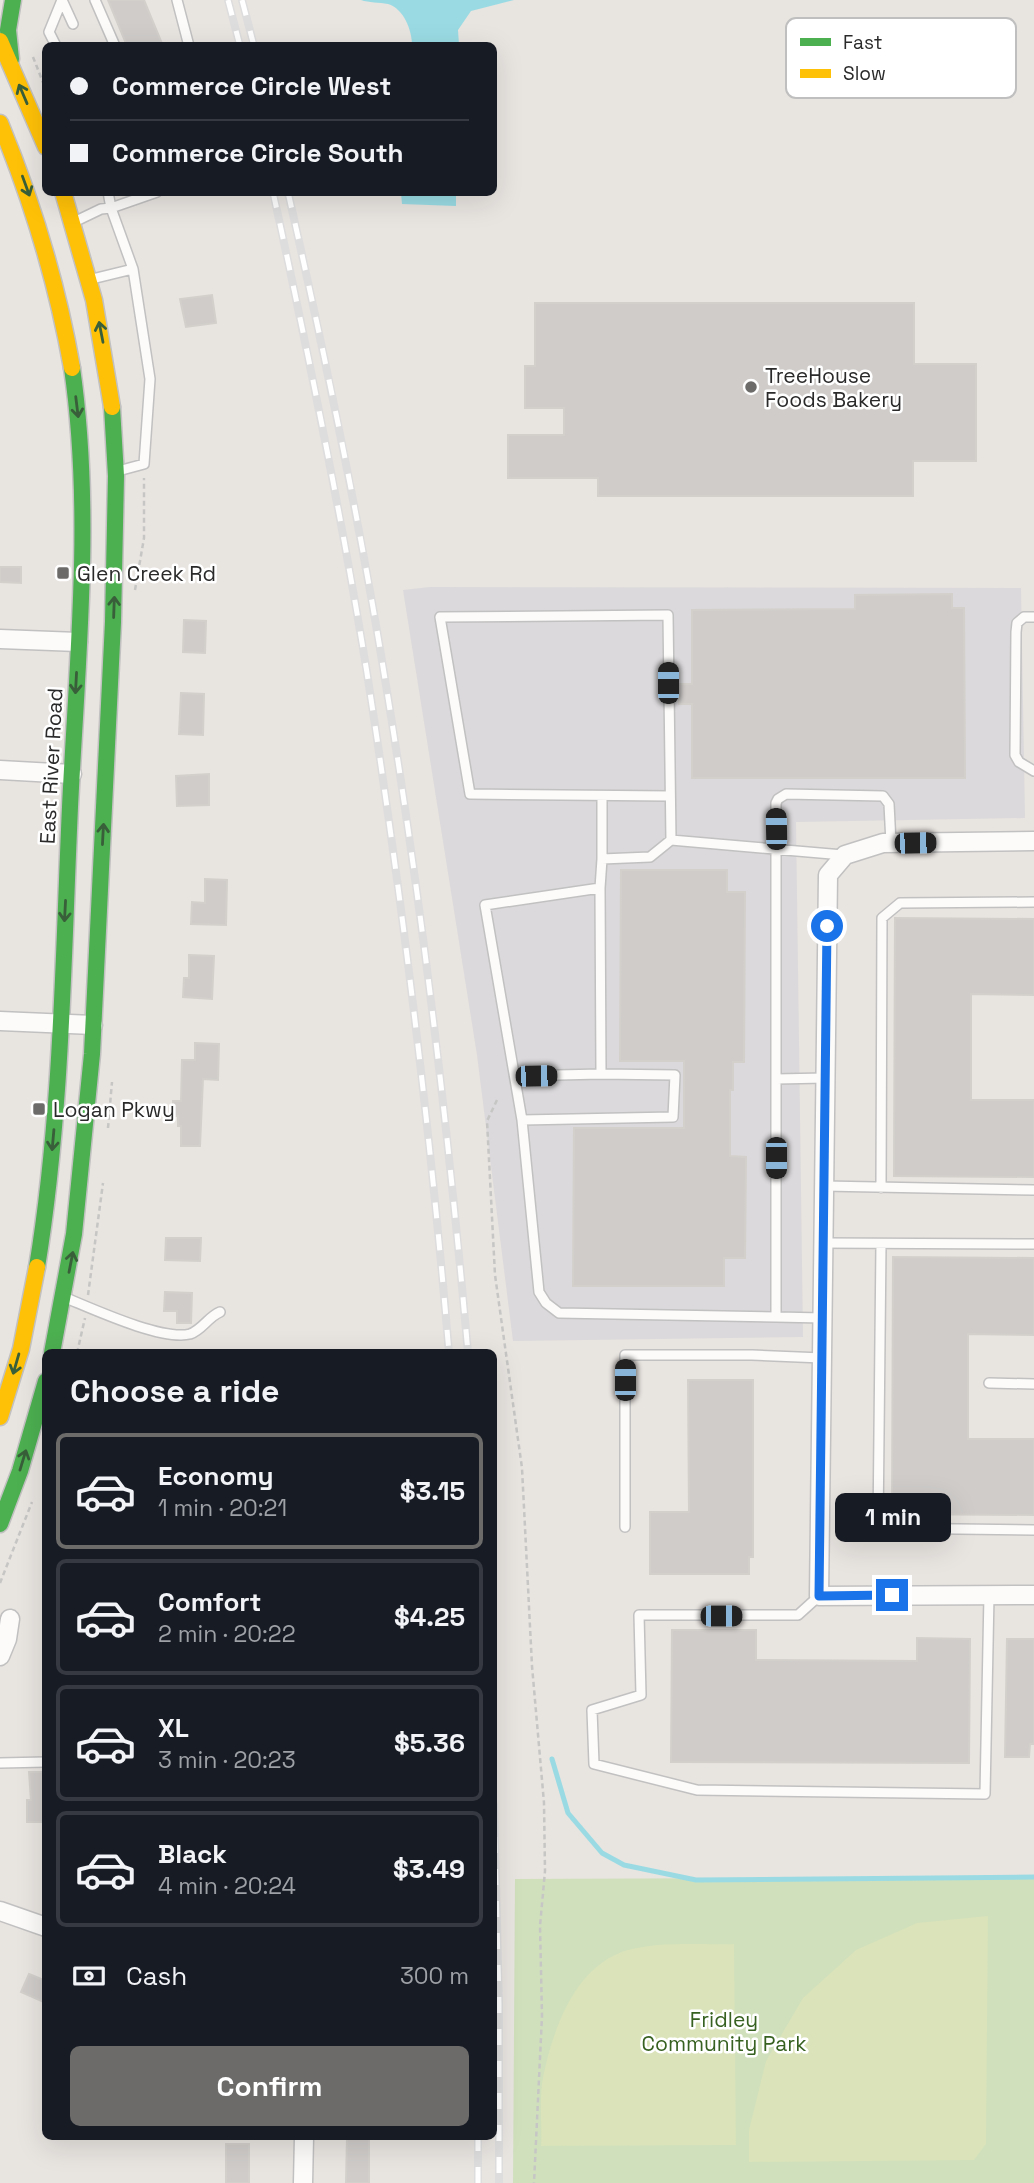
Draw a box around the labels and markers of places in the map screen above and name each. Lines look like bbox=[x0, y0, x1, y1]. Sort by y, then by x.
place label: TreeHouse Foods Bakery bbox=[765, 362, 902, 413]
marker: TreeHouse Foods Bakery bbox=[743, 379, 759, 395]
place label: Glen Creek Rd bbox=[77, 560, 216, 587]
marker: Glen Creek Rd bbox=[55, 565, 71, 581]
place label: Logan Pkwy bbox=[53, 1096, 175, 1123]
marker: Logan Pkwy bbox=[31, 1101, 47, 1117]

